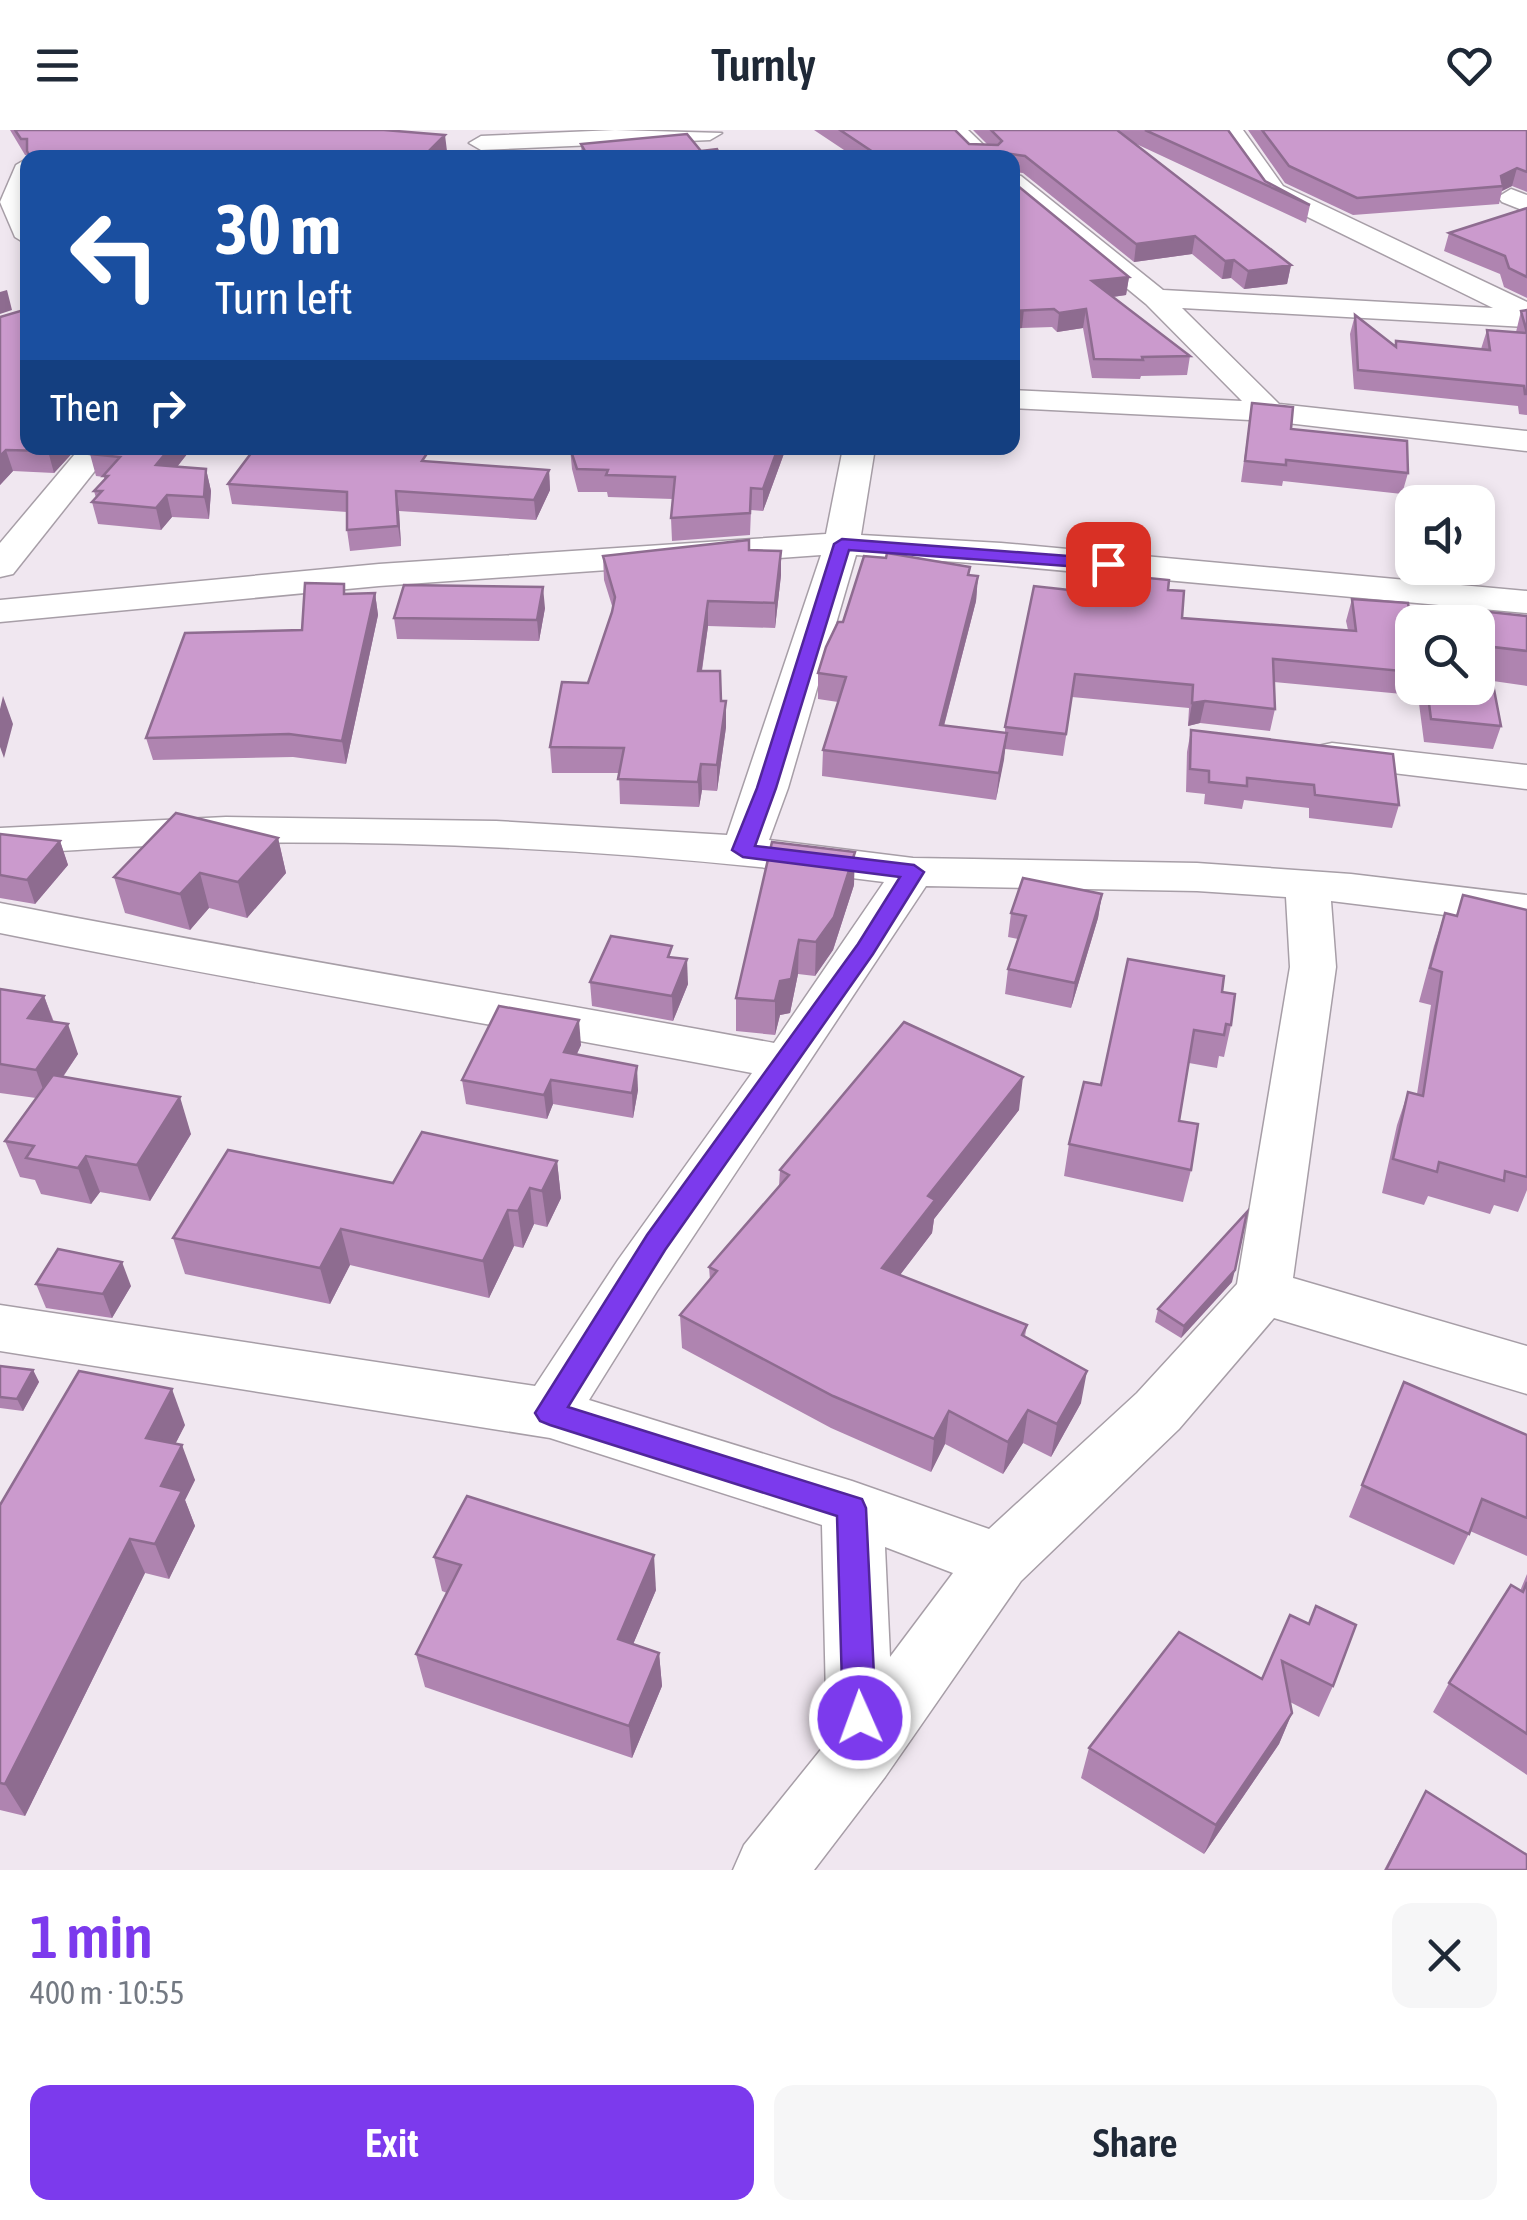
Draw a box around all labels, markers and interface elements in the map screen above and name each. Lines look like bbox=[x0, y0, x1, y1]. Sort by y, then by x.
icon: menu bbox=[30, 38, 85, 93]
icon: heart bbox=[1442, 38, 1497, 93]
text: Turnly bbox=[711, 39, 816, 91]
text: 30 m bbox=[215, 189, 341, 269]
icon: left bbox=[50, 190, 180, 320]
text: Turn left bbox=[215, 272, 353, 324]
icon: right bbox=[140, 380, 195, 435]
text: Then bbox=[50, 386, 120, 429]
map controls bbox=[1395, 485, 1495, 705]
button: sound bbox=[1395, 485, 1495, 585]
pin bbox=[1066, 522, 1151, 607]
icon: arrive bbox=[1081, 537, 1136, 592]
button: search bbox=[1395, 605, 1495, 705]
position arrow bbox=[808, 1666, 912, 1770]
text: 1 min bbox=[30, 1902, 153, 1971]
button: close bbox=[1392, 1903, 1497, 2008]
text: 400 m · 10:55 bbox=[30, 1974, 185, 2011]
button: Exit bbox=[30, 2085, 754, 2200]
button: Share bbox=[774, 2085, 1497, 2200]

